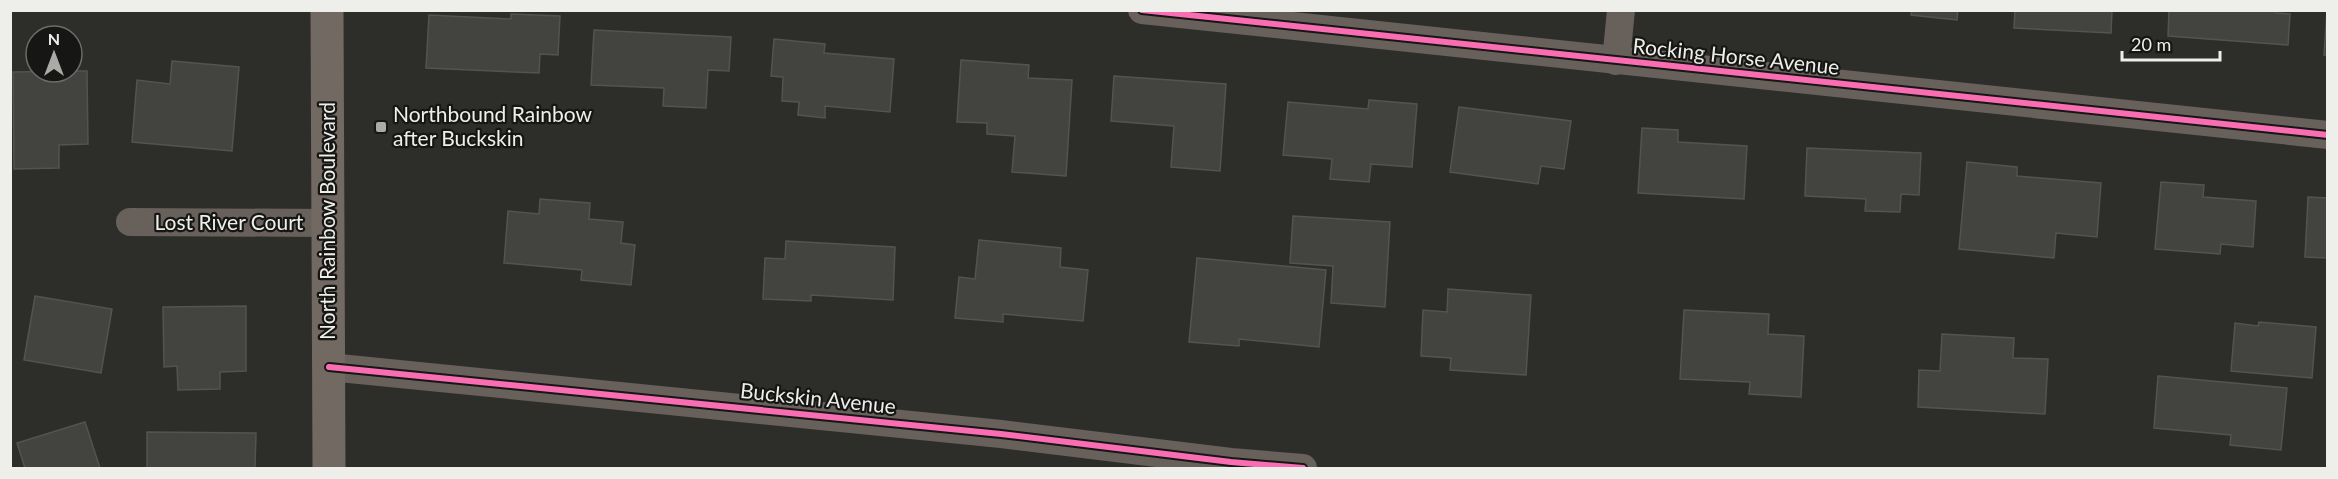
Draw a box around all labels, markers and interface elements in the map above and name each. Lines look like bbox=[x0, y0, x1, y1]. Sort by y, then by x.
north arrow bbox=[24, 24, 84, 84]
scale bar bbox=[2122, 24, 2220, 62]
text: N bbox=[48, 29, 60, 48]
street label: Rocking Horse Avenue bbox=[1632, 32, 1841, 79]
text: 20 m bbox=[2131, 33, 2171, 55]
place label: Northbound Rainbow after Buckskin bbox=[393, 101, 592, 150]
street label: North Rainbow Boulevard bbox=[314, 102, 339, 340]
marker: Northbound Rainbow after Buckskin bbox=[374, 120, 388, 134]
street label: Lost River Court bbox=[155, 209, 304, 234]
street label: Buckskin Avenue bbox=[739, 377, 897, 418]

